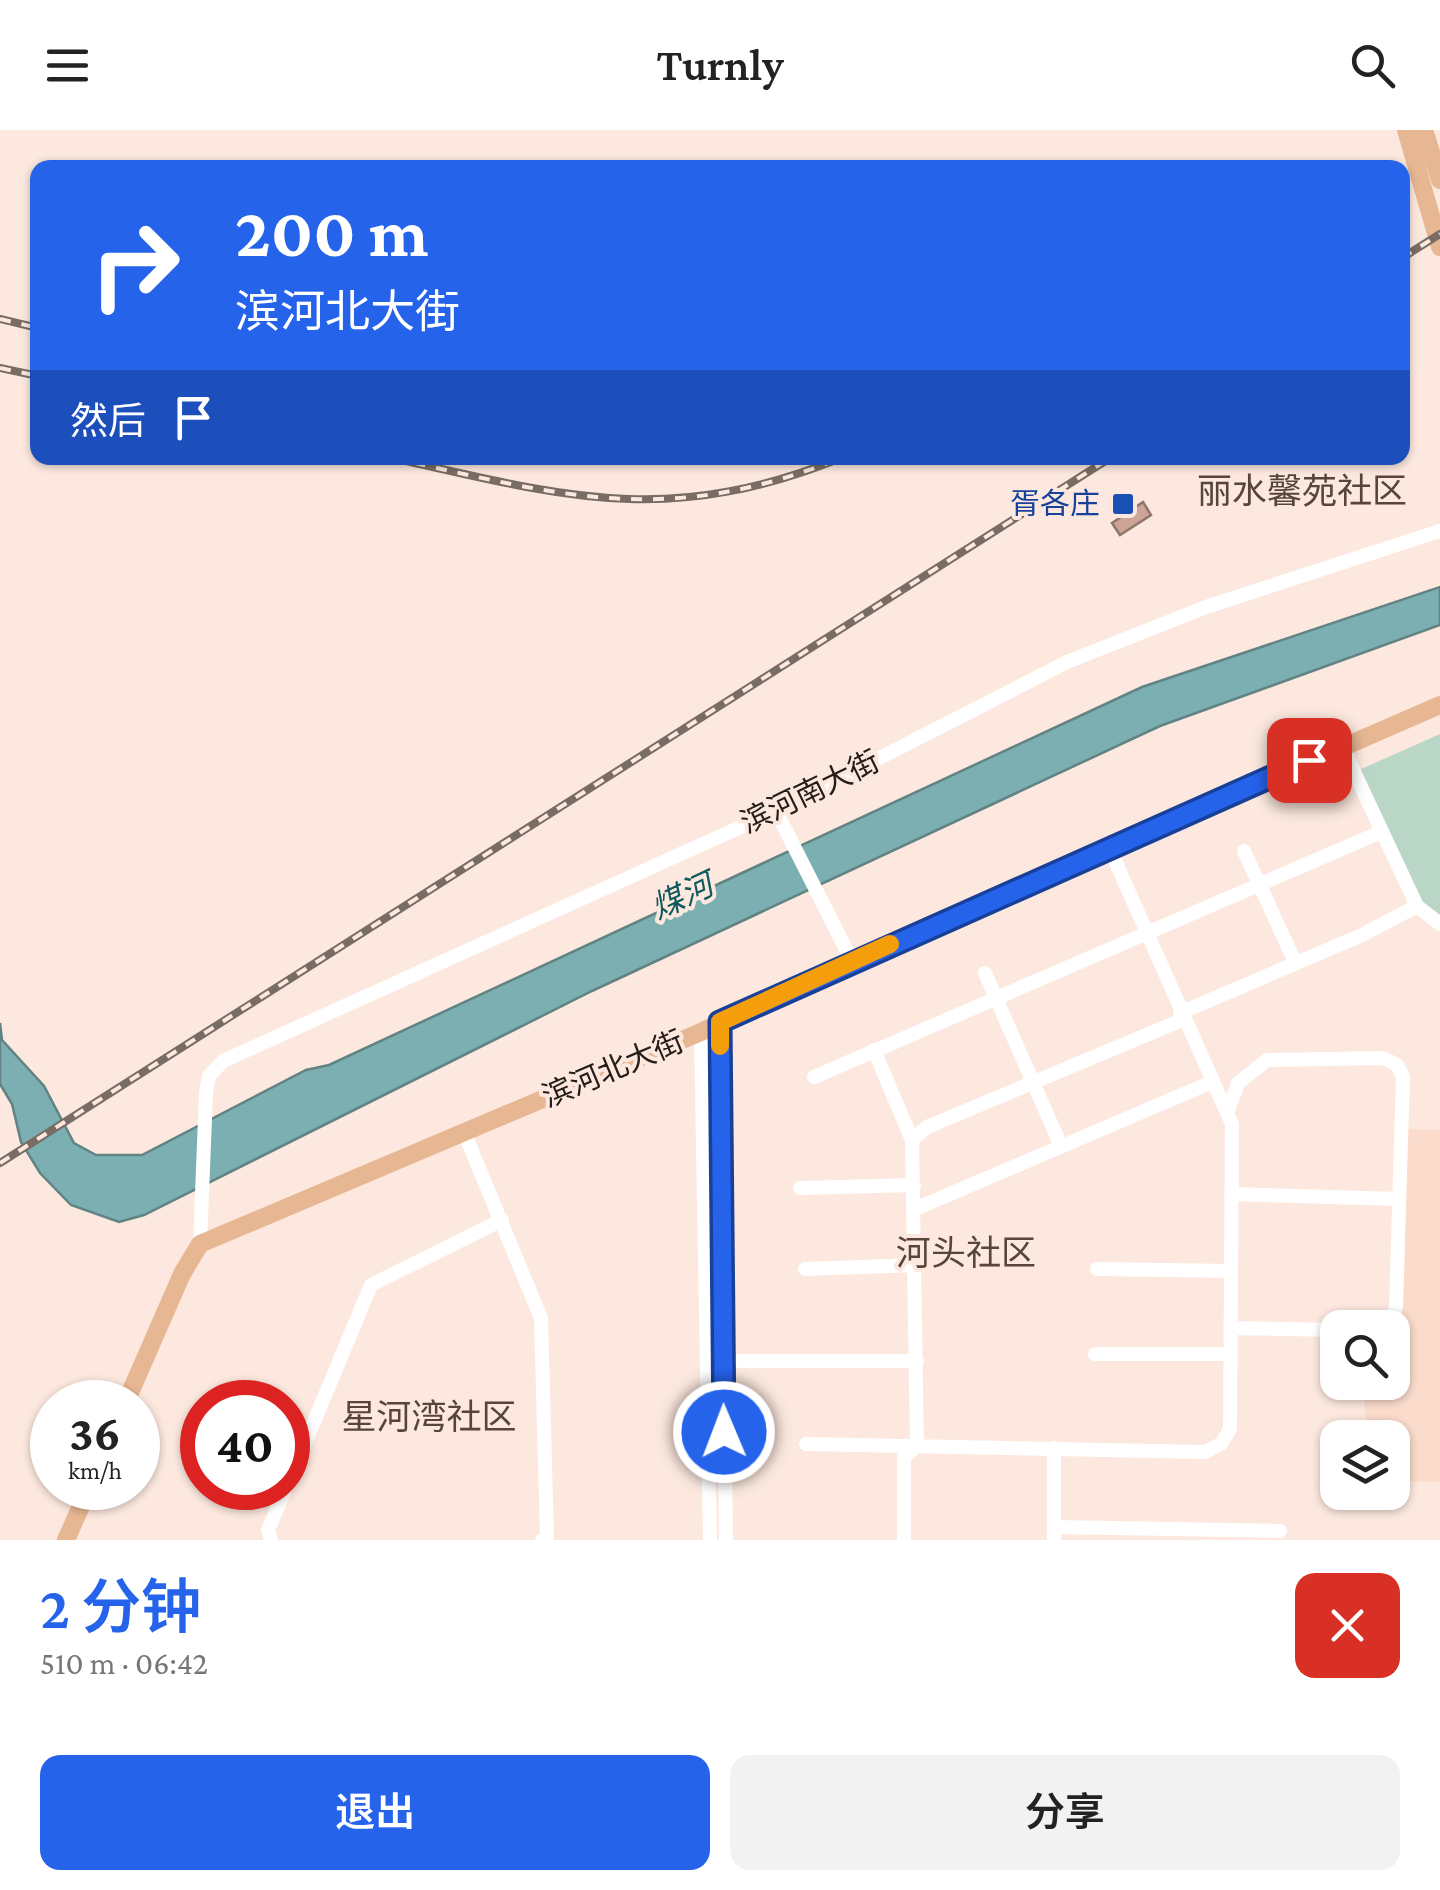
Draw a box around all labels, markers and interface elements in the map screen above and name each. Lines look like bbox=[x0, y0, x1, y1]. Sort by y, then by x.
icon: menu bbox=[40, 38, 95, 93]
icon: search bbox=[1345, 38, 1400, 93]
text: Turnly bbox=[656, 40, 784, 90]
text: 200 m bbox=[235, 193, 428, 271]
icon: right bbox=[70, 200, 200, 330]
text: 滨河北大街 bbox=[235, 287, 460, 337]
icon: arrive bbox=[166, 390, 221, 445]
text: 然后 bbox=[70, 400, 146, 442]
district label: 丽水馨苑社区 bbox=[1197, 472, 1407, 511]
place label: 胥各庄 bbox=[1010, 487, 1100, 520]
marker: 胥各庄 bbox=[1110, 491, 1136, 517]
pin bbox=[1267, 718, 1352, 803]
icon: arrive bbox=[1282, 733, 1337, 788]
street label: 滨河南大街 bbox=[735, 744, 884, 839]
water label: 煤河 bbox=[645, 864, 724, 926]
street label: 滨河北大街 bbox=[537, 1024, 688, 1113]
district label: 河头社区 bbox=[896, 1234, 1036, 1273]
map controls bbox=[1320, 1310, 1410, 1510]
button: search bbox=[1320, 1310, 1410, 1400]
speed limit sign: 40 bbox=[180, 1380, 310, 1510]
position arrow bbox=[672, 1380, 776, 1484]
district label: 星河湾社区 bbox=[341, 1398, 517, 1437]
text: 36 bbox=[69, 1405, 121, 1461]
button: layers bbox=[1320, 1420, 1410, 1510]
text: km/h bbox=[68, 1457, 122, 1484]
button: close bbox=[1295, 1573, 1400, 1678]
text: 2 分钟 bbox=[40, 1574, 201, 1641]
text: 510 m · 06:42 bbox=[40, 1645, 208, 1681]
button: 退出 bbox=[40, 1755, 710, 1870]
button: 分享 bbox=[730, 1755, 1400, 1870]

